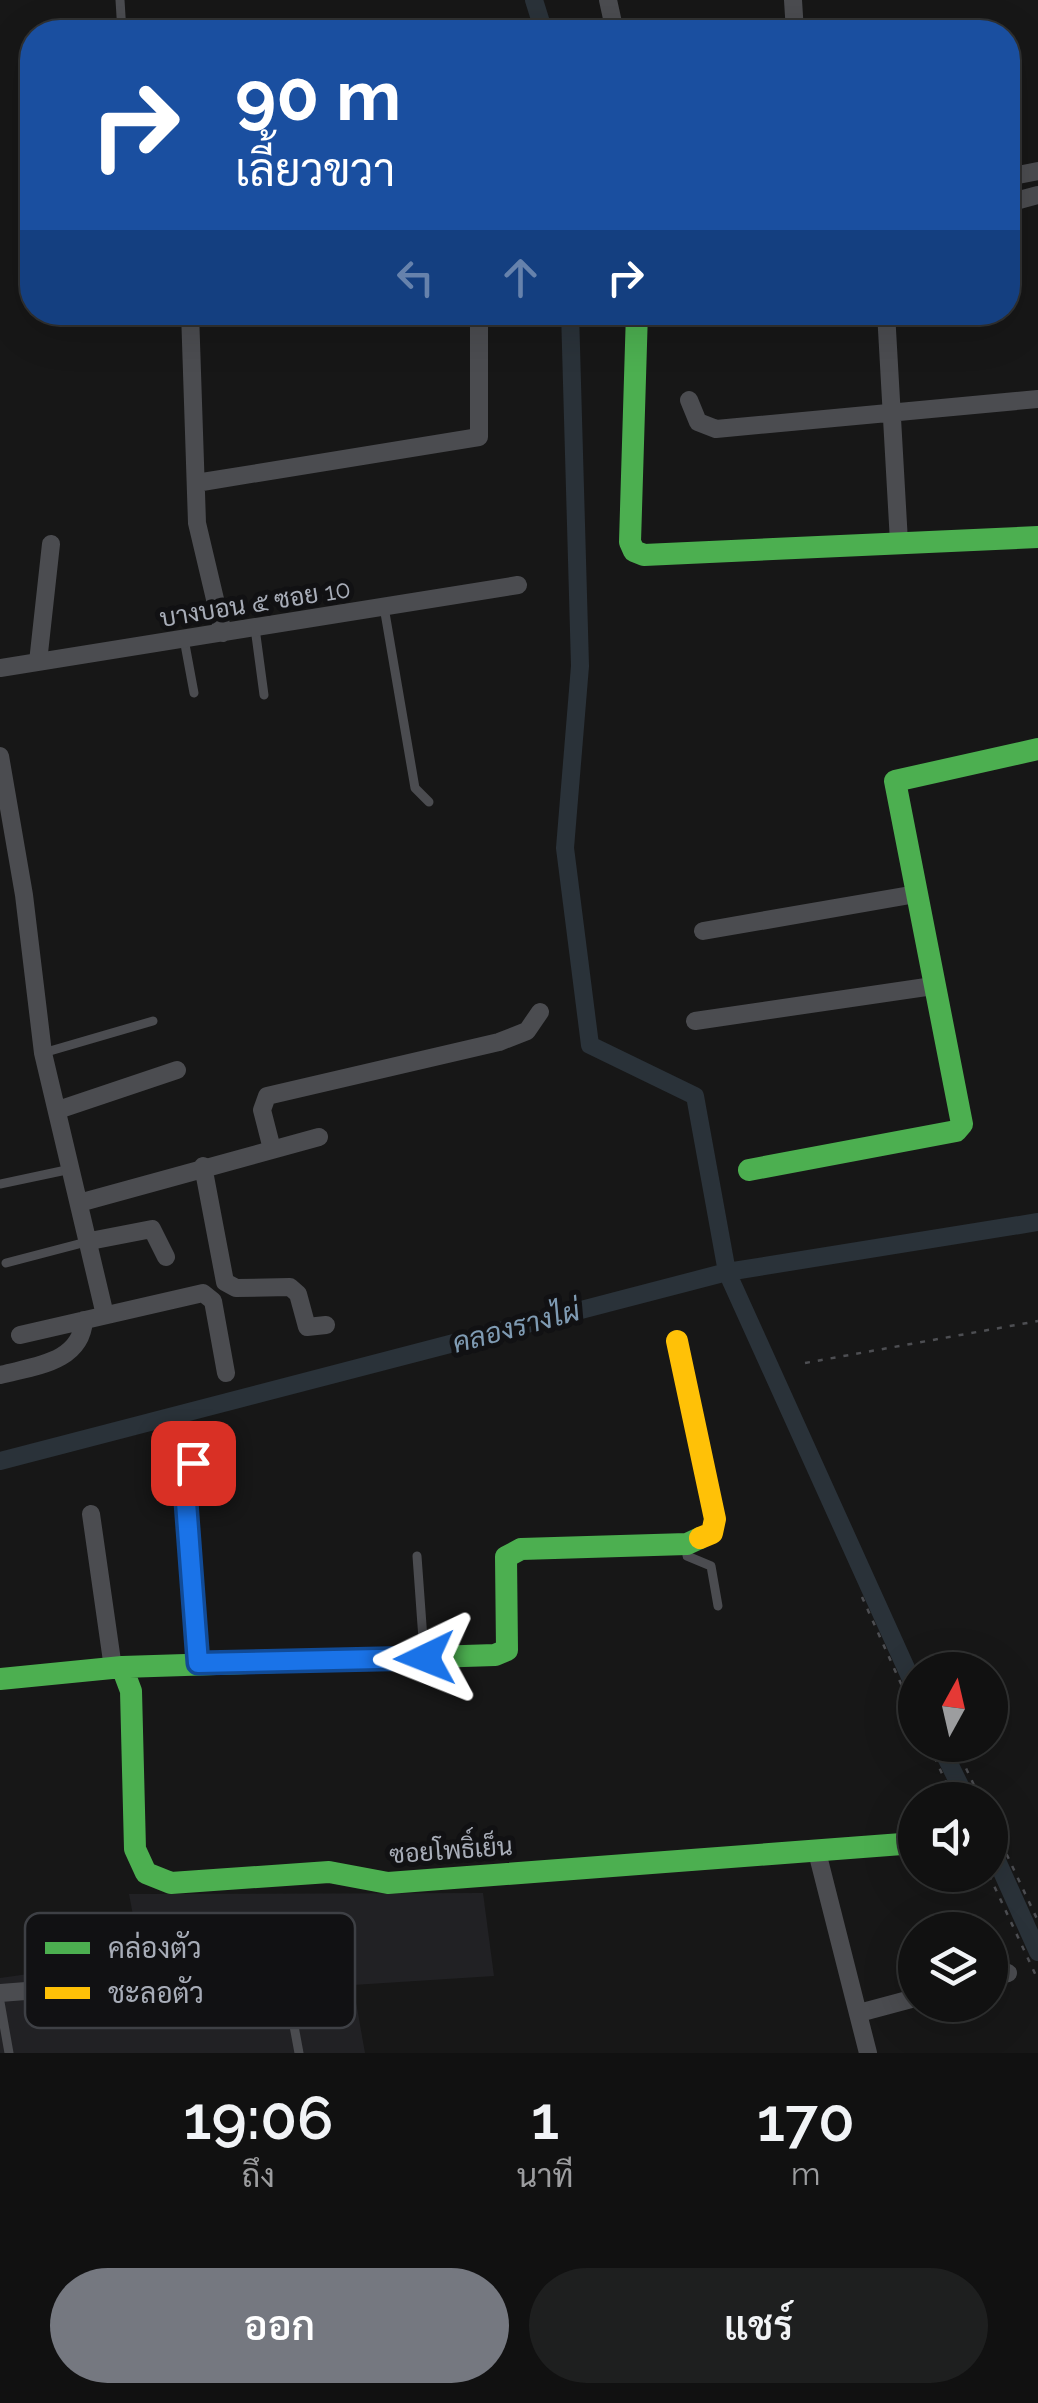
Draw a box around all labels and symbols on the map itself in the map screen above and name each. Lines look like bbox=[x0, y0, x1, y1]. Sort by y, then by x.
street label: บางบอน ๕ ซอย 10 bbox=[157, 573, 353, 633]
water label: คลองรางไผ่ bbox=[448, 1291, 585, 1360]
pin bbox=[151, 1421, 236, 1506]
position arrow bbox=[373, 1606, 477, 1710]
north arrow bbox=[898, 1652, 1008, 1762]
street label: ซอยโพธิ์เย็น bbox=[388, 1823, 514, 1869]
legend bbox=[25, 1913, 355, 2028]
text: คล่องตัว bbox=[108, 1930, 202, 1965]
text: ชะลอตัว bbox=[108, 1975, 204, 2010]

